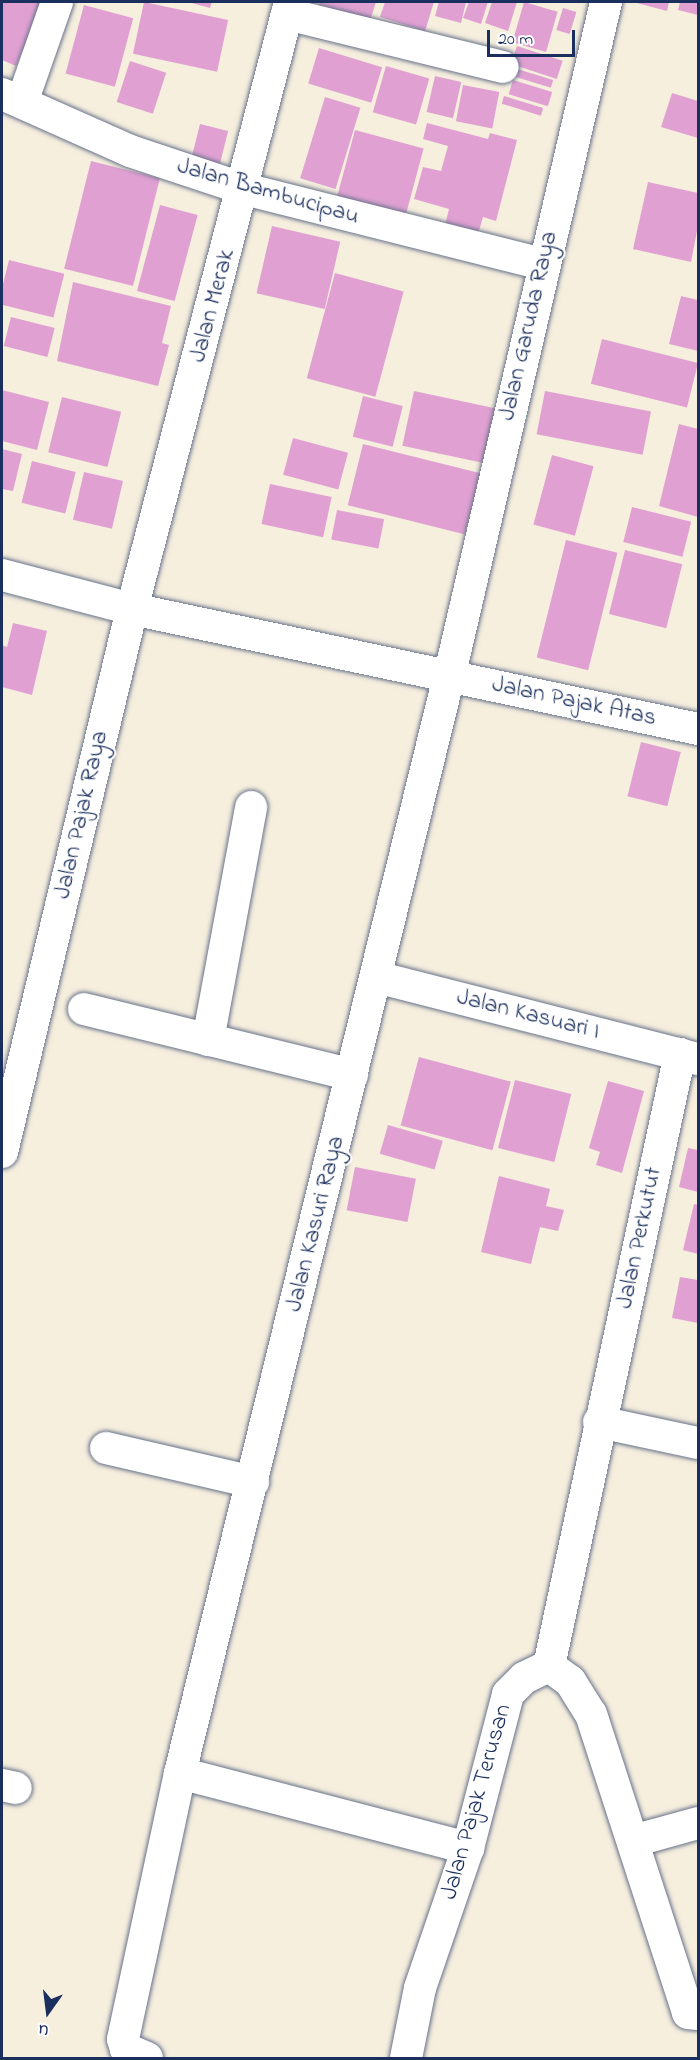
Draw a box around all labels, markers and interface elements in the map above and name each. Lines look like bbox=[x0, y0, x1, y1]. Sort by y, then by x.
scale bar bbox=[490, 18, 578, 56]
text: 20 m bbox=[498, 27, 533, 53]
street label: Jalan Bambucipau bbox=[174, 152, 362, 232]
street label: Jalan Garuda Raya bbox=[493, 228, 565, 424]
street label: Jalan Merak bbox=[184, 246, 242, 366]
street label: Jalan Pajak Atas bbox=[489, 671, 659, 733]
street label: Jalan Pajak Raya bbox=[49, 728, 115, 902]
street label: Jalan Kasuari I bbox=[454, 983, 602, 1047]
street label: Jalan Kasuri Raya bbox=[280, 1133, 352, 1315]
street label: Jalan Perkutut bbox=[611, 1165, 669, 1311]
street label: Jalan Pajak Terusan bbox=[435, 1701, 519, 1903]
north arrow bbox=[18, 1982, 78, 2042]
text: U bbox=[36, 2017, 51, 2042]

